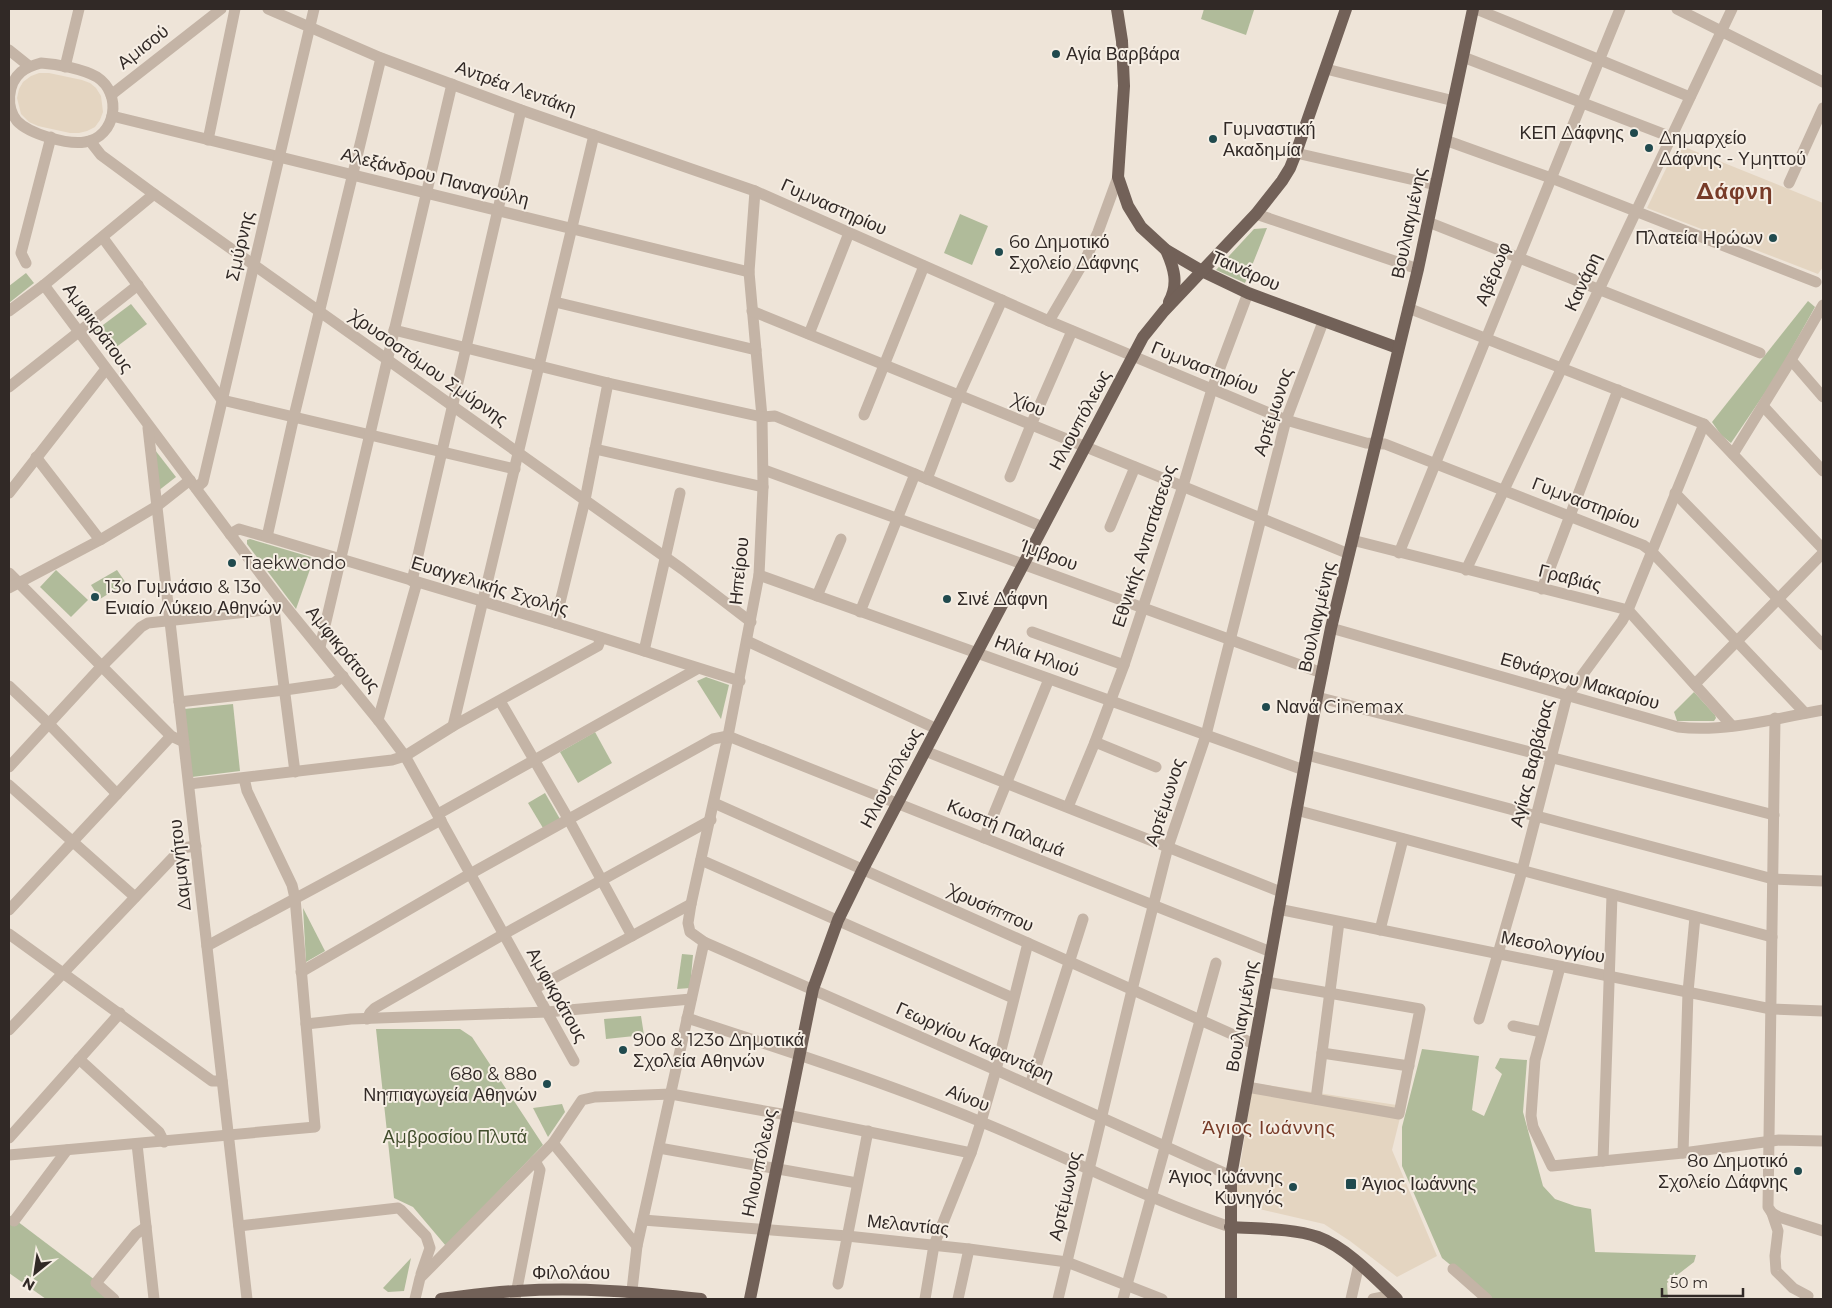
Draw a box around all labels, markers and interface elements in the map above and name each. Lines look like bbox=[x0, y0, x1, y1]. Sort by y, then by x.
street label: Αμισού bbox=[113, 20, 173, 74]
place label: Αγία Βαρβάρα bbox=[1066, 43, 1180, 65]
marker: Αγία Βαρβάρα bbox=[1050, 48, 1062, 60]
street label: Αντρέα Λεντάκη bbox=[453, 56, 579, 120]
place label: Γυμναστική Ακαδημία bbox=[1223, 118, 1316, 161]
place label: ΚΕΠ Δάφνης bbox=[1520, 122, 1624, 144]
marker: ΚΕΠ Δάφνης bbox=[1628, 127, 1640, 139]
place label: Δημαρχείο Δάφνης - Υμηττού bbox=[1659, 127, 1806, 170]
marker: Γυμναστική Ακαδημία bbox=[1207, 133, 1219, 145]
marker: Δημαρχείο Δάφνης - Υμηττού bbox=[1643, 142, 1655, 154]
street label: Αλεξάνδρου Παναγούλη bbox=[339, 143, 531, 211]
street label: Βουλιαγμένης bbox=[1386, 165, 1432, 281]
street label: Γυμναστηρίου bbox=[778, 174, 890, 240]
district label: Δάφνη bbox=[1696, 178, 1773, 205]
street label: Σμύρνης bbox=[221, 209, 259, 283]
place label: Πλατεία Ηρώων bbox=[1635, 227, 1763, 249]
place label: 6ο Δημοτικό Σχολείο Δάφνης bbox=[1009, 231, 1139, 274]
marker: Πλατεία Ηρώων bbox=[1767, 232, 1779, 244]
street label: Αβέρωφ bbox=[1470, 239, 1516, 309]
marker: 6ο Δημοτικό Σχολείο Δάφνης bbox=[993, 246, 1005, 258]
street label: Ταινάρου bbox=[1208, 246, 1284, 296]
street label: Κανάρη bbox=[1560, 249, 1606, 315]
street label: Αμφικράτους bbox=[58, 279, 138, 377]
street label: Χρυσοστόμου Σμύρνης bbox=[343, 304, 512, 431]
street label: Γυμναστηρίου bbox=[1148, 337, 1262, 399]
street label: Αρτέμωνος bbox=[1248, 365, 1298, 459]
street label: Ηλιουπόλεως bbox=[1044, 366, 1116, 474]
street label: Χίου bbox=[1006, 387, 1049, 422]
street label: Εθνικής Αντιστάσεως bbox=[1107, 462, 1181, 630]
street label: Γυμναστηρίου bbox=[1529, 472, 1643, 534]
street label: Ίμβρου bbox=[1016, 534, 1081, 576]
street label: Ηπείρου bbox=[724, 536, 754, 606]
place label: Taekwondo bbox=[242, 552, 346, 574]
street label: Ευαγγελικής Σχολής bbox=[409, 552, 572, 621]
marker: Taekwondo bbox=[226, 557, 238, 569]
street label: Βουλιαγμένης bbox=[1294, 559, 1340, 674]
street label: Γραβιάς bbox=[1536, 560, 1604, 596]
place label: 13ο Γυμνάσιο & 13ο Ενιαίο Λύκειο Αθηνών bbox=[105, 576, 281, 619]
place label: Σινέ Δάφνη bbox=[957, 588, 1048, 610]
marker: 13ο Γυμνάσιο & 13ο Ενιαίο Λύκειο Αθηνών bbox=[89, 591, 101, 603]
marker: Σινέ Δάφνη bbox=[941, 593, 953, 605]
street label: Αμφικράτους bbox=[301, 601, 385, 697]
street label: Ηλία Ηλιού bbox=[992, 631, 1082, 681]
street label: Εθνάρχου Μακαρίου bbox=[1498, 648, 1662, 714]
place label: Νανά Cinemax bbox=[1276, 696, 1404, 718]
street label: Αγίας Βαρβάρας bbox=[1505, 696, 1559, 829]
marker: Νανά Cinemax bbox=[1260, 701, 1272, 713]
street label: Ηλιουπόλεως bbox=[855, 724, 927, 832]
street label: Αρτέμωνος bbox=[1140, 755, 1190, 849]
street label: Κωστή Παλαμά bbox=[944, 794, 1068, 862]
street label: Δαμαγήτου bbox=[164, 818, 196, 912]
street label: Χρυσίππου bbox=[942, 878, 1037, 937]
street label: Μεσολογγίου bbox=[1499, 926, 1607, 968]
street label: Αμφικράτους bbox=[522, 944, 592, 1046]
street label: Βουλιαγμένης bbox=[1221, 958, 1263, 1074]
street label: Γεωργίου Καφαντάρη bbox=[893, 997, 1057, 1087]
place label: 90ο & 123ο Δημοτικά Σχολεία Αθηνών bbox=[633, 1029, 804, 1072]
marker: 90ο & 123ο Δημοτικά Σχολεία Αθηνών bbox=[617, 1044, 629, 1056]
place label: 68ο & 88ο Νηπιαγωγεία Αθηνών bbox=[363, 1063, 537, 1106]
marker: 68ο & 88ο Νηπιαγωγεία Αθηνών bbox=[541, 1078, 553, 1090]
street label: Αίνου bbox=[943, 1079, 993, 1117]
street label: Ηλιουπόλεως bbox=[737, 1107, 781, 1219]
district label: Άγιος Ιωάννης bbox=[1202, 1116, 1336, 1139]
park label: Αμβροσίου Πλυτά bbox=[383, 1126, 527, 1148]
street label: Αρτέμωνος bbox=[1044, 1149, 1086, 1243]
place label: 8ο Δημοτικό Σχολείο Δάφνης bbox=[1658, 1150, 1788, 1193]
marker: 8ο Δημοτικό Σχολείο Δάφνης bbox=[1792, 1165, 1804, 1177]
place label: Άγιος Ιωάννης Κυνηγός bbox=[1169, 1166, 1283, 1209]
place label: Άγιος Ιωάννης bbox=[1362, 1173, 1477, 1195]
marker: Άγιος Ιωάννης bbox=[1344, 1177, 1358, 1191]
marker: Άγιος Ιωάννης Κυνηγός bbox=[1287, 1181, 1299, 1193]
street label: Μελαντίας bbox=[866, 1210, 950, 1240]
north arrow bbox=[10, 1248, 60, 1298]
street label: Φιλολάου bbox=[532, 1262, 610, 1284]
scale bar bbox=[1662, 1266, 1743, 1298]
text: 50 m bbox=[1670, 1273, 1708, 1292]
text: N bbox=[19, 1274, 38, 1295]

